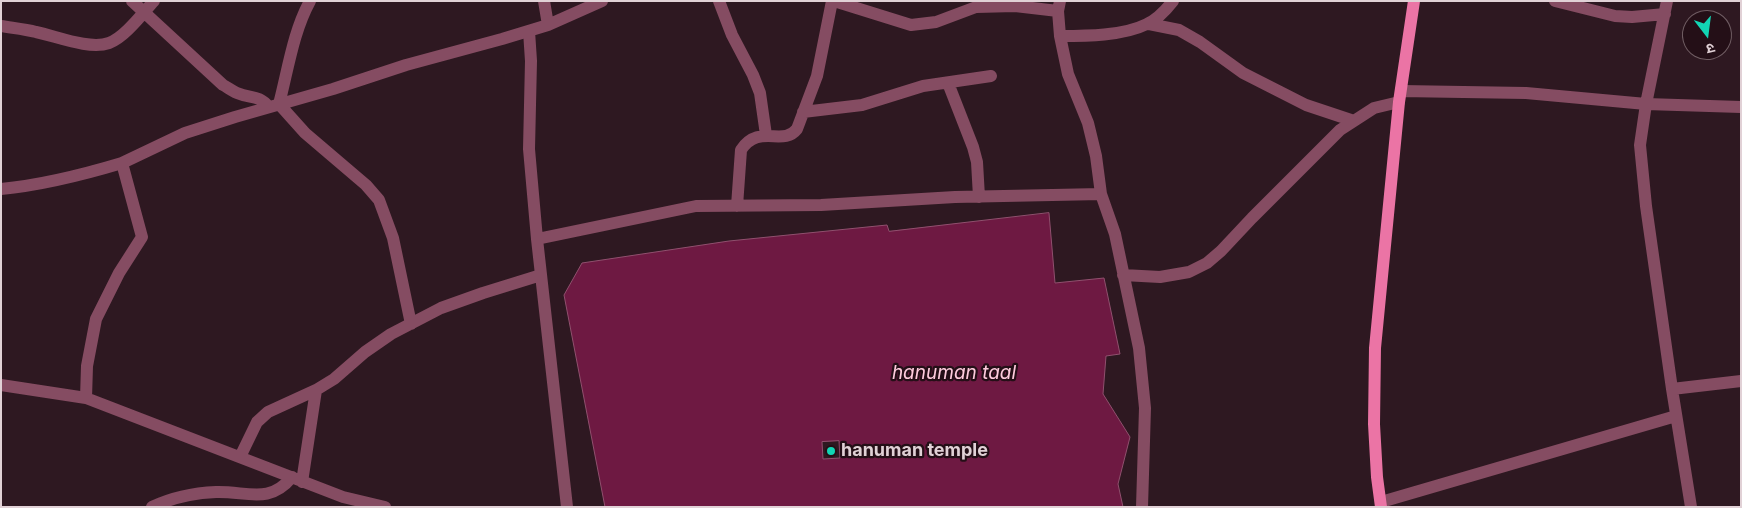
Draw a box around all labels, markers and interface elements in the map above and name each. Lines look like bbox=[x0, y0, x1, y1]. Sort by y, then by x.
north arrow bbox=[1682, 10, 1732, 60]
text: उ bbox=[1705, 40, 1717, 58]
water label: hanuman taal bbox=[892, 362, 1016, 384]
place label: hanuman temple bbox=[841, 440, 988, 462]
marker: hanuman temple bbox=[825, 445, 837, 457]

